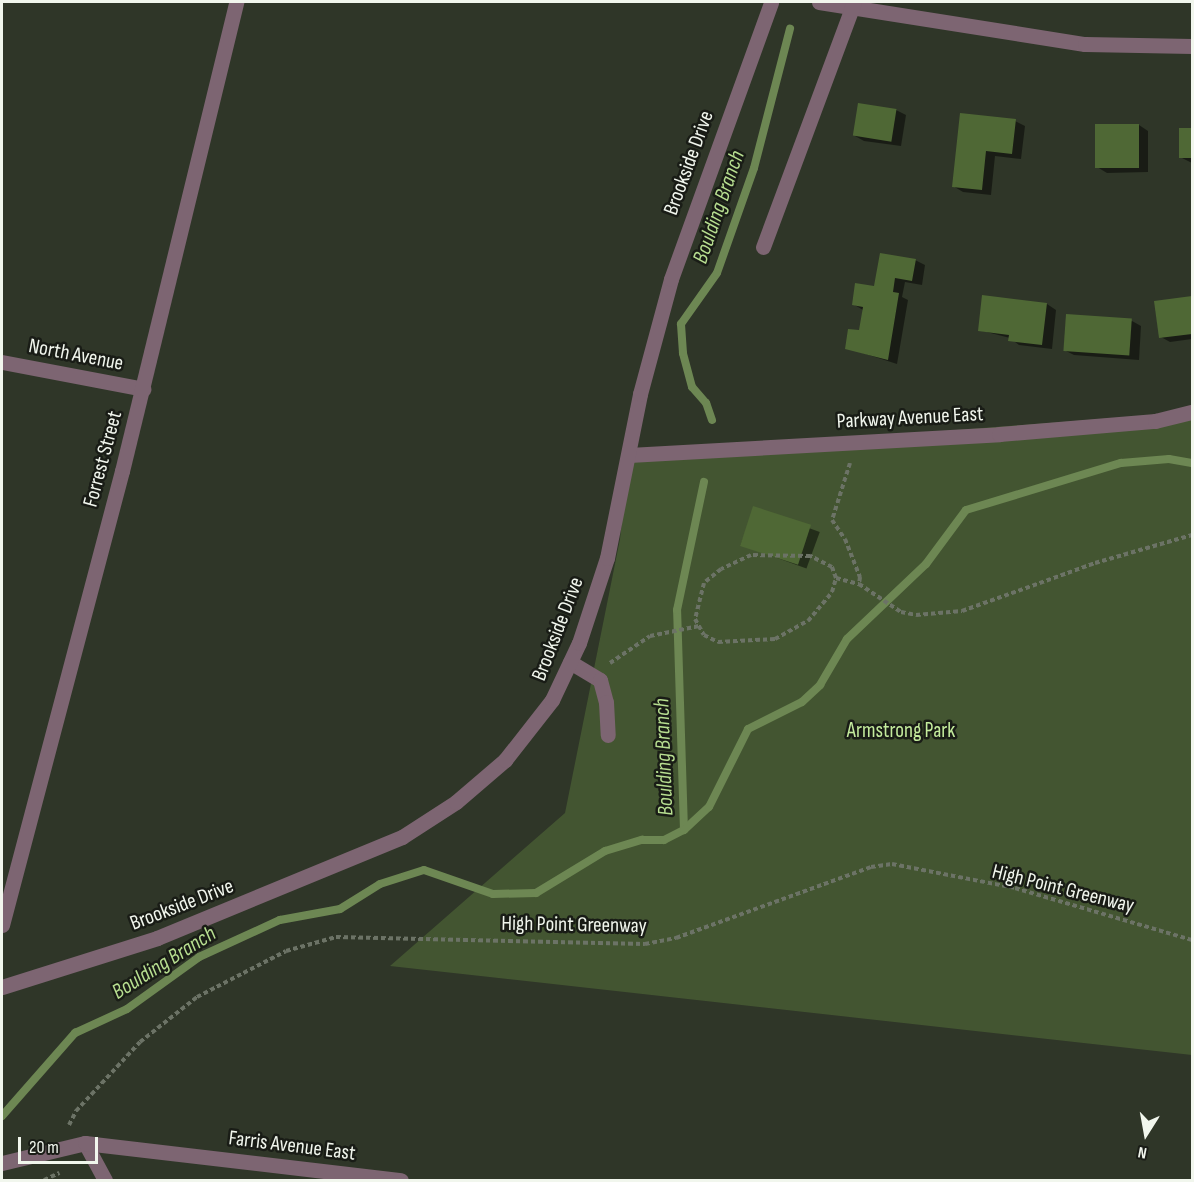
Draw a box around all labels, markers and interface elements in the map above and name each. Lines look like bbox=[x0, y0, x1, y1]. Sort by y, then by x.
street label: Brookside Drive bbox=[659, 108, 719, 218]
water label: Boulding Branch bbox=[687, 147, 751, 267]
street label: North Avenue bbox=[27, 333, 125, 377]
street label: Parkway Avenue East bbox=[836, 402, 984, 434]
street label: Forrest Street bbox=[78, 408, 128, 510]
street label: Brookside Drive bbox=[527, 574, 589, 684]
water label: Boulding Branch bbox=[649, 698, 679, 816]
park label: Armstrong Park bbox=[847, 718, 955, 744]
street label: High Point Greenway bbox=[989, 859, 1137, 919]
street label: Brookside Drive bbox=[127, 874, 237, 936]
street label: High Point Greenway bbox=[501, 911, 647, 939]
water label: Boulding Branch bbox=[107, 921, 221, 1005]
north arrow bbox=[1116, 1104, 1176, 1164]
scale bar bbox=[21, 1125, 100, 1163]
street label: Farris Avenue East bbox=[227, 1126, 357, 1166]
text: 20 m bbox=[29, 1137, 59, 1158]
text: N bbox=[1136, 1142, 1148, 1162]

